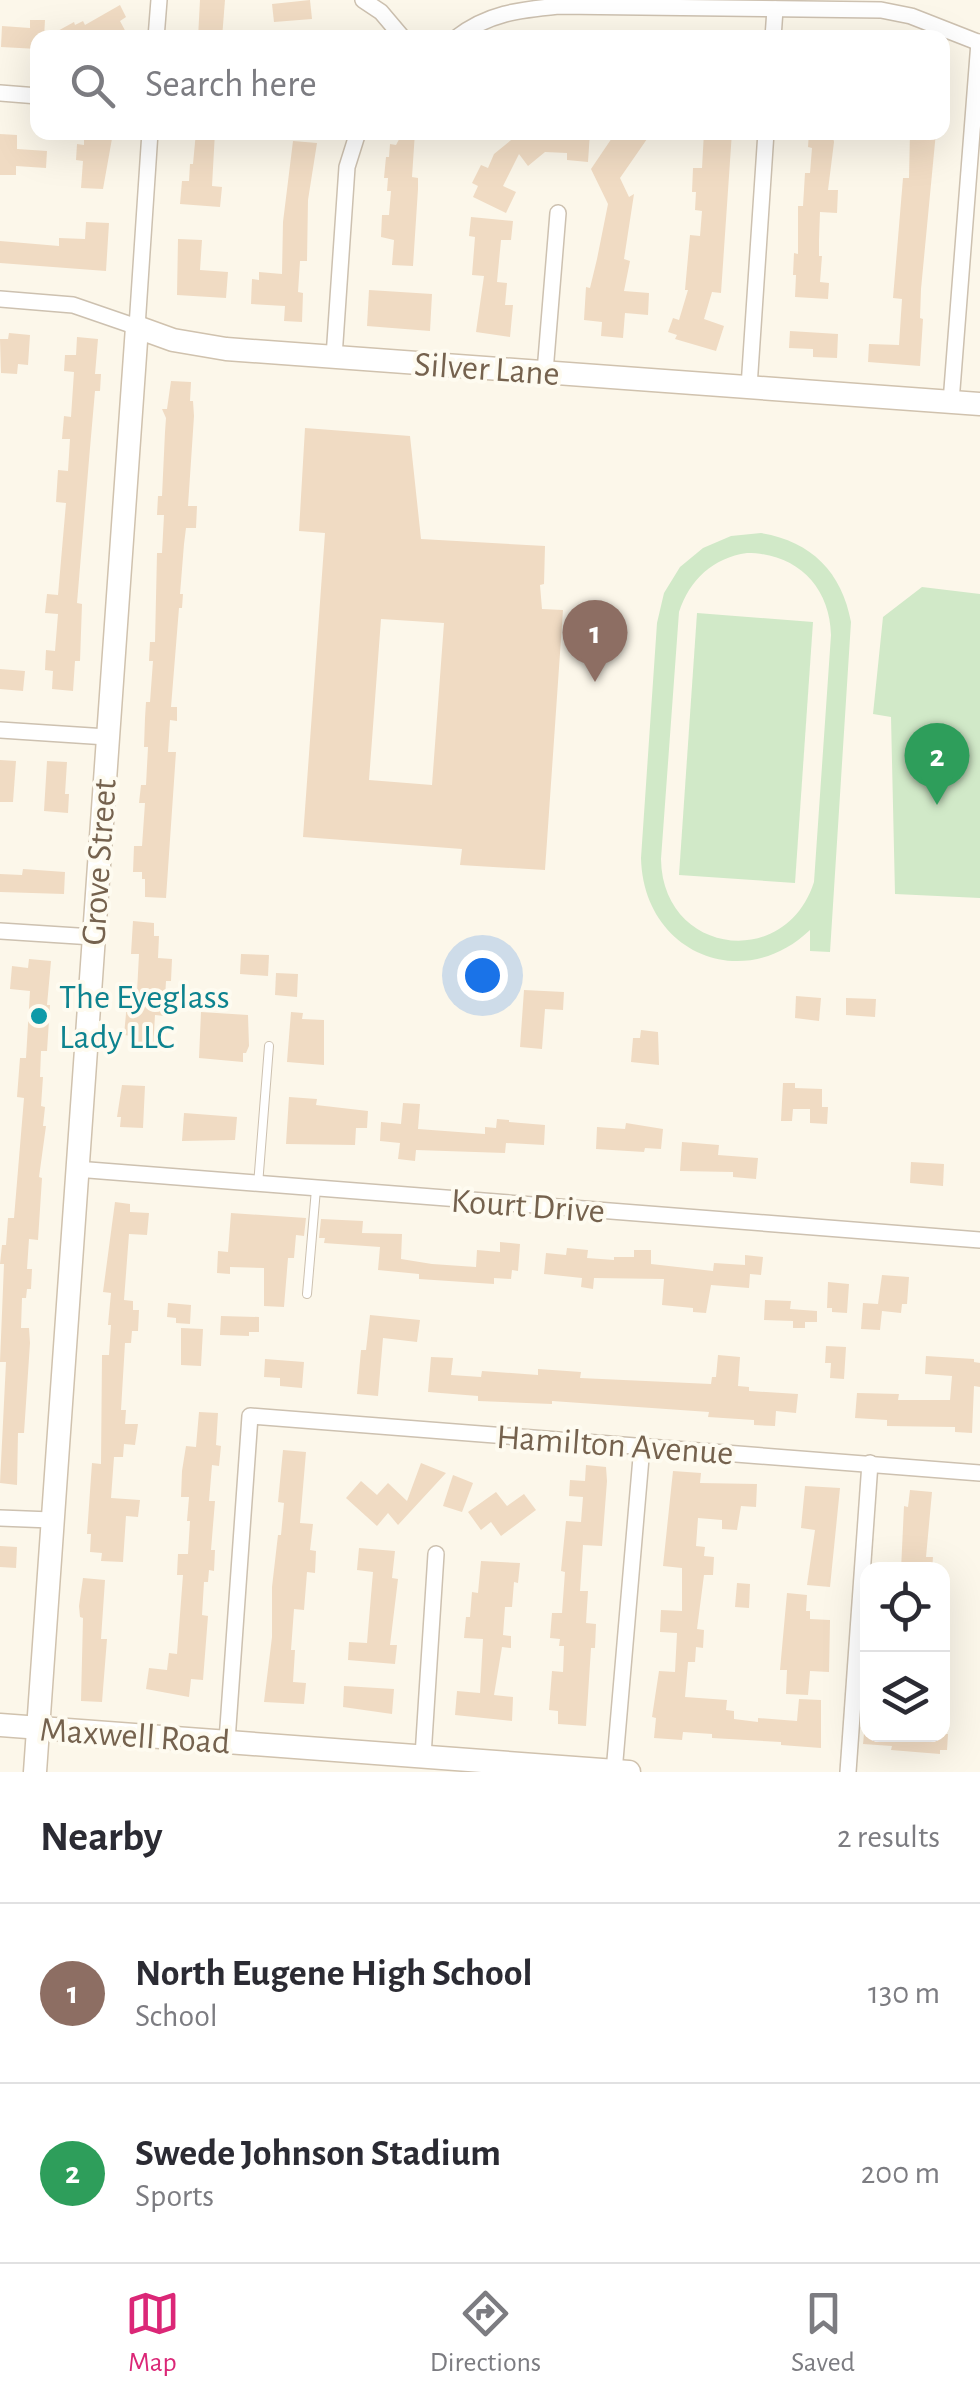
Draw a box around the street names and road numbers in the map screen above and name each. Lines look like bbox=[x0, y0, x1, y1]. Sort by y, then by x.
street label: Silver Lane bbox=[413, 347, 561, 392]
street label: Grove Street bbox=[76, 778, 123, 947]
street label: Kourt Drive bbox=[450, 1184, 606, 1229]
street label: Hamilton Avenue bbox=[495, 1420, 735, 1471]
street label: Maxwell Road bbox=[39, 1712, 231, 1761]

